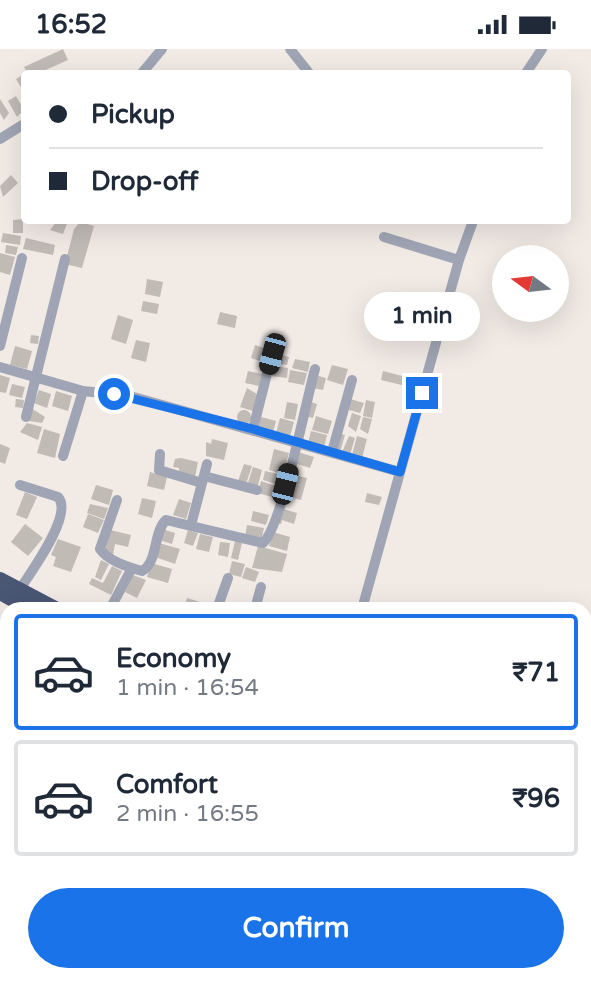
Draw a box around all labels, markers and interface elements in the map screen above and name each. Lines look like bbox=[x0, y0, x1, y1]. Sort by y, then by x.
text: 16:52 bbox=[35, 9, 107, 40]
text: Pickup bbox=[91, 99, 175, 130]
text: Drop-off bbox=[91, 166, 198, 197]
north arrow bbox=[492, 245, 569, 322]
map controls bbox=[492, 245, 569, 322]
callout: 1 min bbox=[364, 292, 480, 341]
text: 1 min bbox=[391, 302, 453, 330]
car bbox=[257, 331, 288, 377]
route end bbox=[406, 377, 438, 409]
route start bbox=[98, 378, 130, 410]
car bbox=[270, 461, 301, 507]
icon: car bbox=[32, 641, 95, 704]
text: Economy bbox=[116, 643, 231, 674]
text: ₹71 bbox=[512, 657, 560, 688]
text: 1 min · 16:54 bbox=[116, 674, 259, 702]
icon: car bbox=[32, 767, 95, 830]
text: Comfort bbox=[116, 769, 218, 800]
text: ₹96 bbox=[512, 783, 560, 814]
text: 2 min · 16:55 bbox=[116, 800, 259, 828]
button: Confirm bbox=[28, 888, 564, 968]

